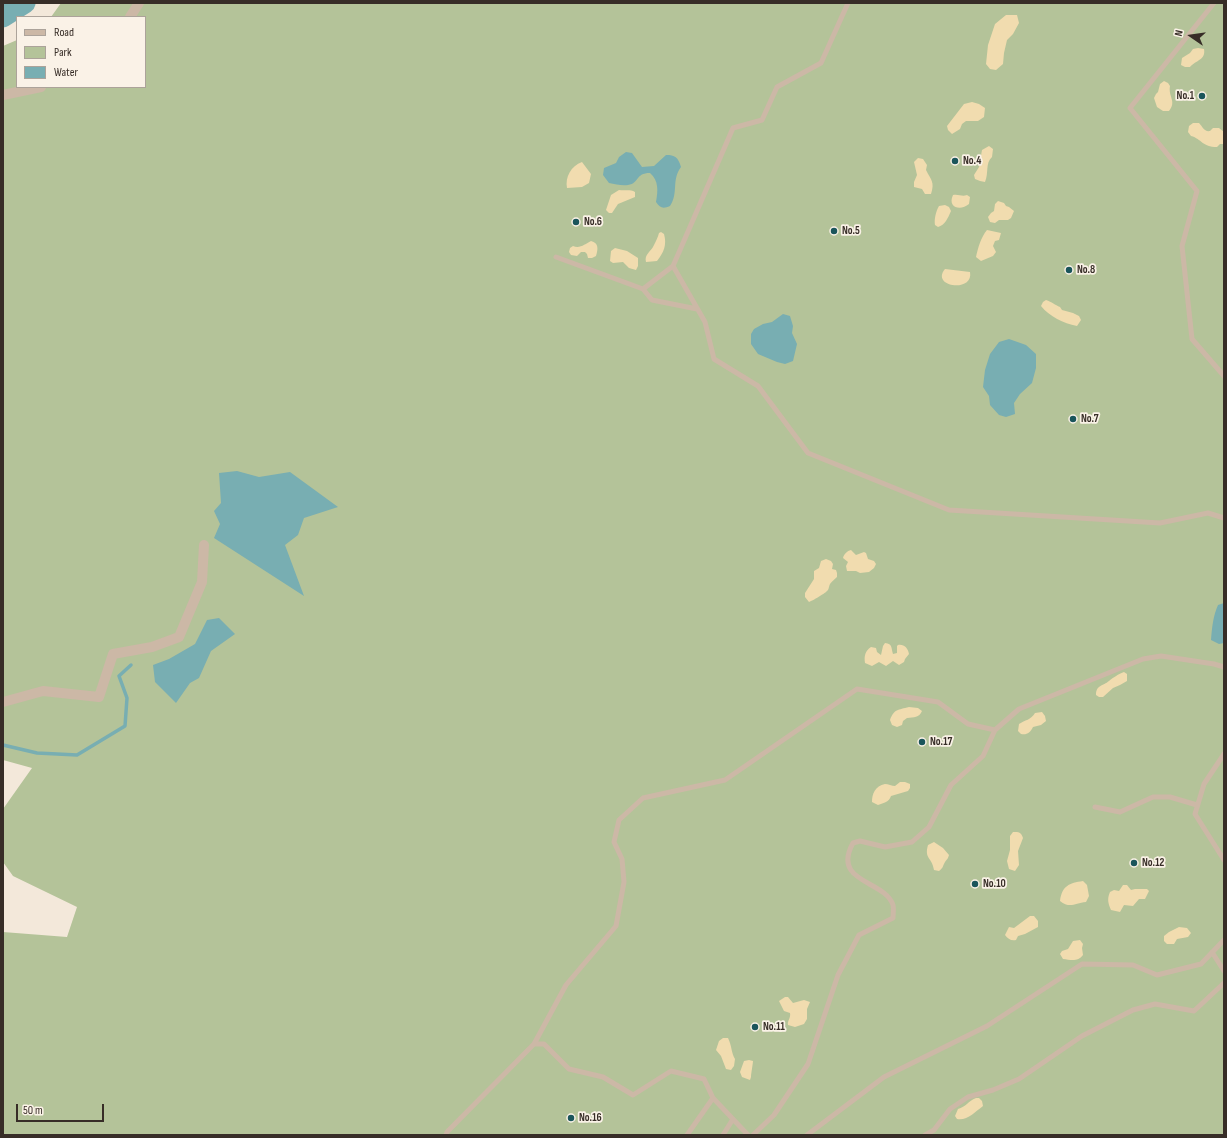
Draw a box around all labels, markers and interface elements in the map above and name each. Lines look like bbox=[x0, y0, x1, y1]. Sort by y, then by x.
legend bbox=[16, 16, 146, 88]
north arrow bbox=[1171, 16, 1211, 56]
text: Road bbox=[54, 25, 74, 40]
text: N bbox=[1172, 29, 1186, 38]
text: Park bbox=[54, 45, 72, 60]
text: Water bbox=[54, 65, 78, 80]
place label: No.1 bbox=[1177, 89, 1194, 103]
marker: No.1 bbox=[1197, 91, 1207, 101]
place label: No.4 bbox=[963, 154, 981, 168]
marker: No.4 bbox=[950, 156, 960, 166]
place label: No.6 bbox=[584, 215, 602, 229]
marker: No.6 bbox=[571, 217, 581, 227]
place label: No.5 bbox=[842, 224, 860, 238]
marker: No.5 bbox=[829, 226, 839, 236]
place label: No.8 bbox=[1077, 263, 1095, 277]
marker: No.8 bbox=[1064, 265, 1074, 275]
place label: No.7 bbox=[1081, 412, 1098, 426]
marker: No.7 bbox=[1068, 414, 1078, 424]
place label: No.17 bbox=[930, 735, 952, 749]
marker: No.17 bbox=[917, 737, 927, 747]
place label: No.12 bbox=[1142, 856, 1164, 870]
marker: No.12 bbox=[1129, 858, 1139, 868]
place label: No.10 bbox=[983, 877, 1006, 891]
marker: No.10 bbox=[970, 879, 980, 889]
place label: No.11 bbox=[763, 1020, 785, 1034]
marker: No.11 bbox=[750, 1022, 760, 1032]
scale bar bbox=[18, 1096, 106, 1122]
text: 50 m bbox=[23, 1103, 43, 1118]
place label: No.16 bbox=[579, 1111, 602, 1125]
marker: No.16 bbox=[566, 1113, 576, 1123]

